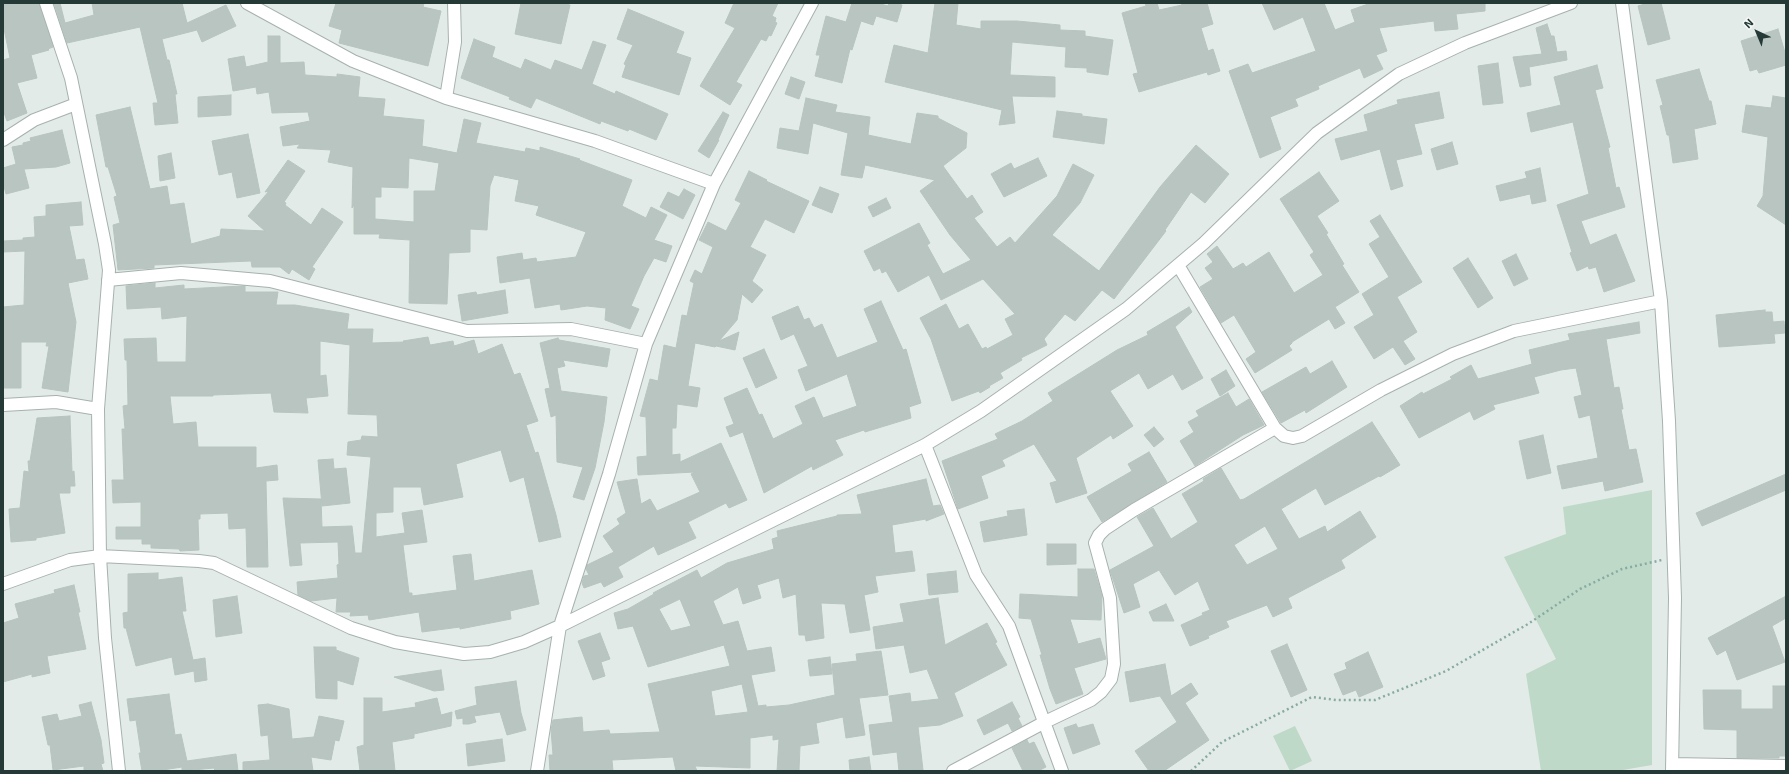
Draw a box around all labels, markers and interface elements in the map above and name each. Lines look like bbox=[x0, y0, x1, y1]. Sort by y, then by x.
north arrow bbox=[1737, 12, 1777, 52]
text: N bbox=[1741, 16, 1756, 30]

